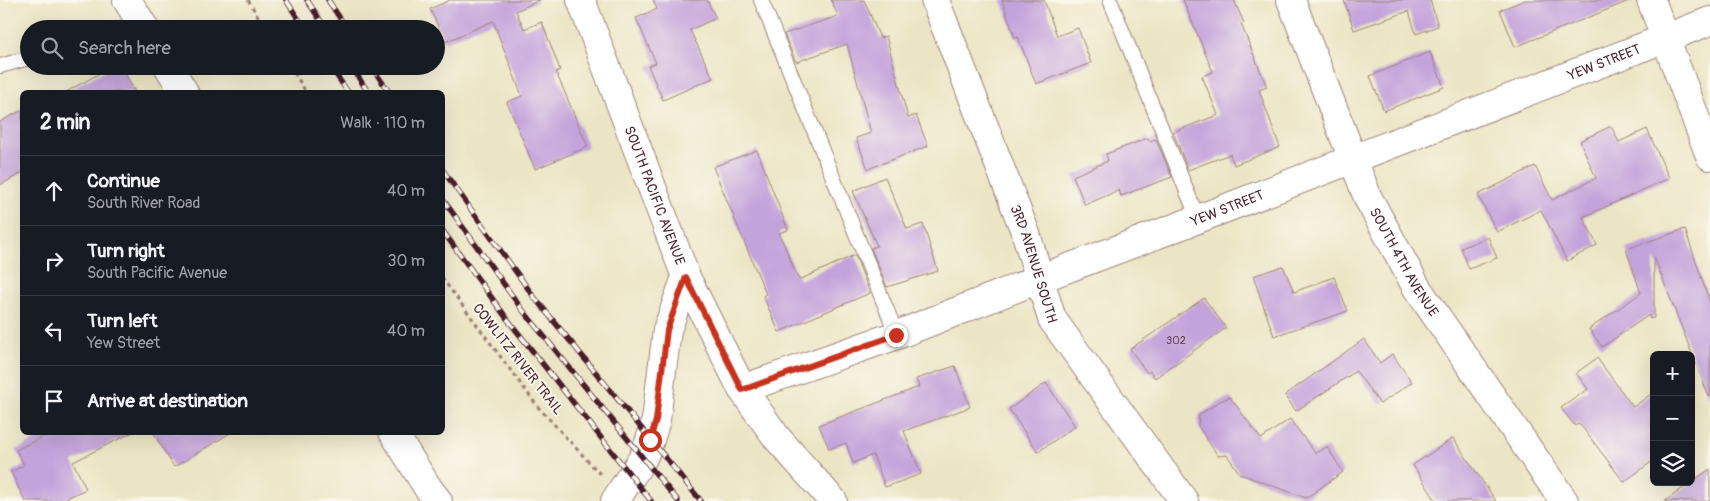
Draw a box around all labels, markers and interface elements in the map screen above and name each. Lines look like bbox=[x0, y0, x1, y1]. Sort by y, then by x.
search box bbox=[20, 20, 445, 75]
icon: search bbox=[38, 34, 66, 62]
text: Search here bbox=[78, 36, 171, 60]
street label: YEW STREET bbox=[1564, 40, 1643, 84]
text: 2 min bbox=[40, 109, 90, 136]
text: Walk · 110 m bbox=[340, 113, 425, 133]
street label: SOUTH PACIFIC AVENUE bbox=[621, 124, 689, 267]
text: Continue bbox=[87, 169, 160, 193]
icon: ahead bbox=[40, 177, 68, 205]
text: 40 m bbox=[387, 181, 425, 201]
street label: YEW STREET bbox=[1187, 186, 1266, 230]
text: South River Road bbox=[87, 193, 200, 213]
street label: 3RD AVENUE SOUTH bbox=[1007, 202, 1061, 325]
street label: SOUTH 4TH AVENUE bbox=[1366, 204, 1443, 320]
text: Turn right bbox=[87, 239, 165, 263]
icon: right bbox=[40, 247, 68, 275]
text: 30 m bbox=[387, 251, 425, 271]
text: South Pacific Avenue bbox=[87, 263, 227, 283]
street label: COWLITZ RIVER TRAIL bbox=[469, 300, 567, 418]
text: Turn left bbox=[87, 309, 157, 333]
icon: left bbox=[40, 317, 68, 345]
text: 40 m bbox=[387, 321, 425, 341]
route end bbox=[885, 324, 908, 347]
text: Yew Street bbox=[87, 333, 160, 353]
house number: 302 bbox=[1166, 334, 1186, 347]
map controls bbox=[1650, 351, 1695, 486]
button: + bbox=[1650, 351, 1695, 396]
icon: arrive bbox=[40, 387, 68, 415]
text: Arrive at destination bbox=[87, 389, 248, 413]
button: − bbox=[1650, 396, 1695, 441]
route start bbox=[639, 429, 662, 452]
button: layers bbox=[1650, 441, 1695, 486]

